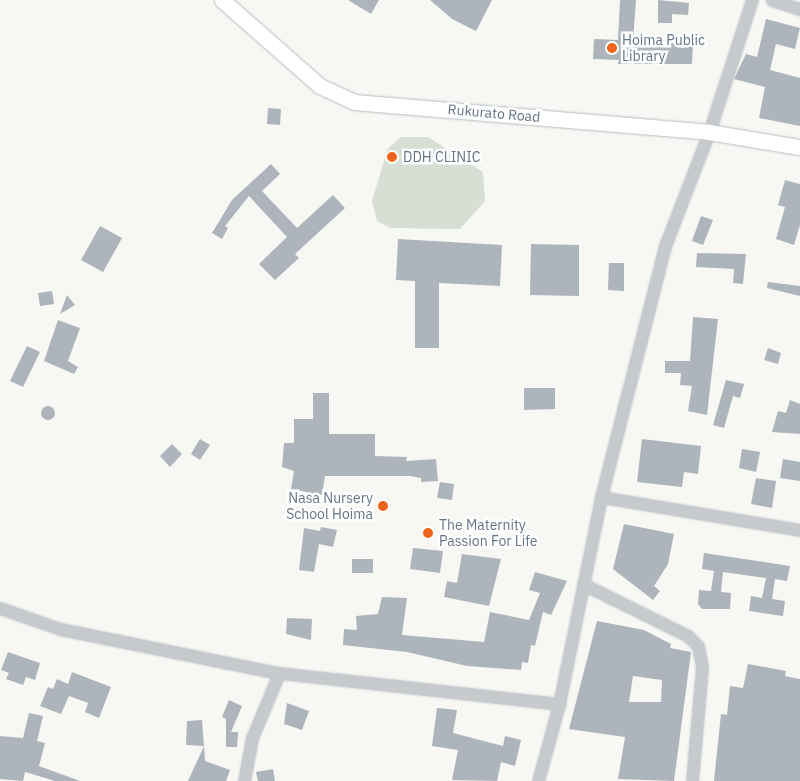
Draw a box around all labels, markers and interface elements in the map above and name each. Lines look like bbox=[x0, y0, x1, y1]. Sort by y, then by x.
place label: Hoima Public Library bbox=[622, 32, 705, 64]
marker: Hoima Public Library bbox=[606, 42, 618, 54]
street label: Rukurato Road bbox=[447, 101, 541, 125]
place label: DDH CLINIC bbox=[403, 149, 480, 165]
marker: DDH CLINIC bbox=[385, 150, 399, 164]
place label: Nasa Nursery School Hoima bbox=[286, 490, 373, 522]
marker: Nasa Nursery School Hoima bbox=[377, 500, 389, 512]
place label: The Maternity Passion For Life bbox=[439, 517, 537, 550]
marker: The Maternity Passion For Life bbox=[421, 526, 435, 540]

